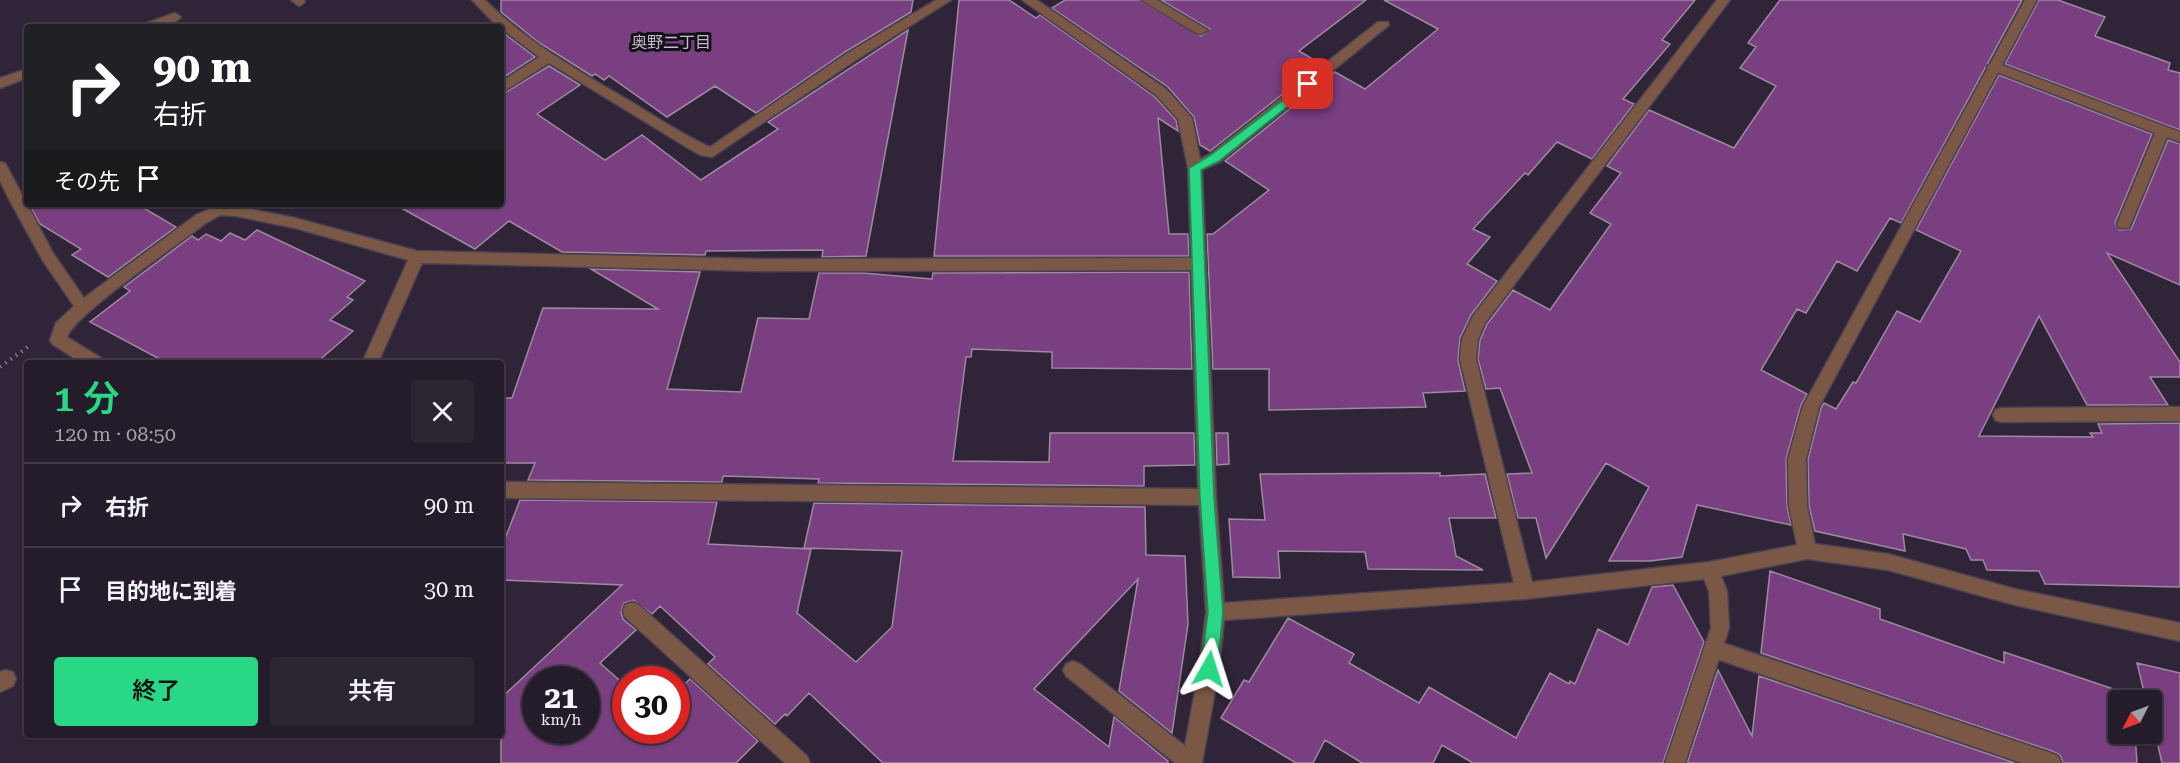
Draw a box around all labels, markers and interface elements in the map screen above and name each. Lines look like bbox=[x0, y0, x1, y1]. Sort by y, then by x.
district label: 奥野二丁目 bbox=[631, 33, 711, 52]
text: 90 m bbox=[153, 43, 251, 92]
icon: right bbox=[54, 48, 132, 126]
pin bbox=[1282, 58, 1333, 109]
icon: arrive bbox=[1291, 67, 1324, 100]
text: 右折 bbox=[153, 99, 207, 131]
icon: arrive bbox=[132, 162, 165, 195]
text: その先 bbox=[54, 169, 120, 194]
text: 1 分 bbox=[54, 378, 119, 420]
button: close bbox=[411, 380, 474, 443]
text: 120 m · 08:50 bbox=[54, 422, 176, 446]
icon: right bbox=[54, 489, 87, 522]
text: 90 m bbox=[424, 493, 474, 518]
text: 右折 bbox=[105, 495, 149, 520]
icon: arrive bbox=[54, 573, 87, 606]
text: 30 m bbox=[424, 577, 474, 602]
text: 目的地に到着 bbox=[105, 579, 237, 604]
position arrow bbox=[1177, 637, 1241, 701]
button: 終了 bbox=[54, 657, 258, 726]
button: 共有 bbox=[270, 657, 474, 726]
speed limit sign: 30 bbox=[612, 666, 690, 744]
text: 21 bbox=[544, 680, 578, 715]
north arrow bbox=[2108, 690, 2162, 744]
map controls bbox=[2108, 690, 2162, 744]
text: km/h bbox=[541, 711, 581, 729]

